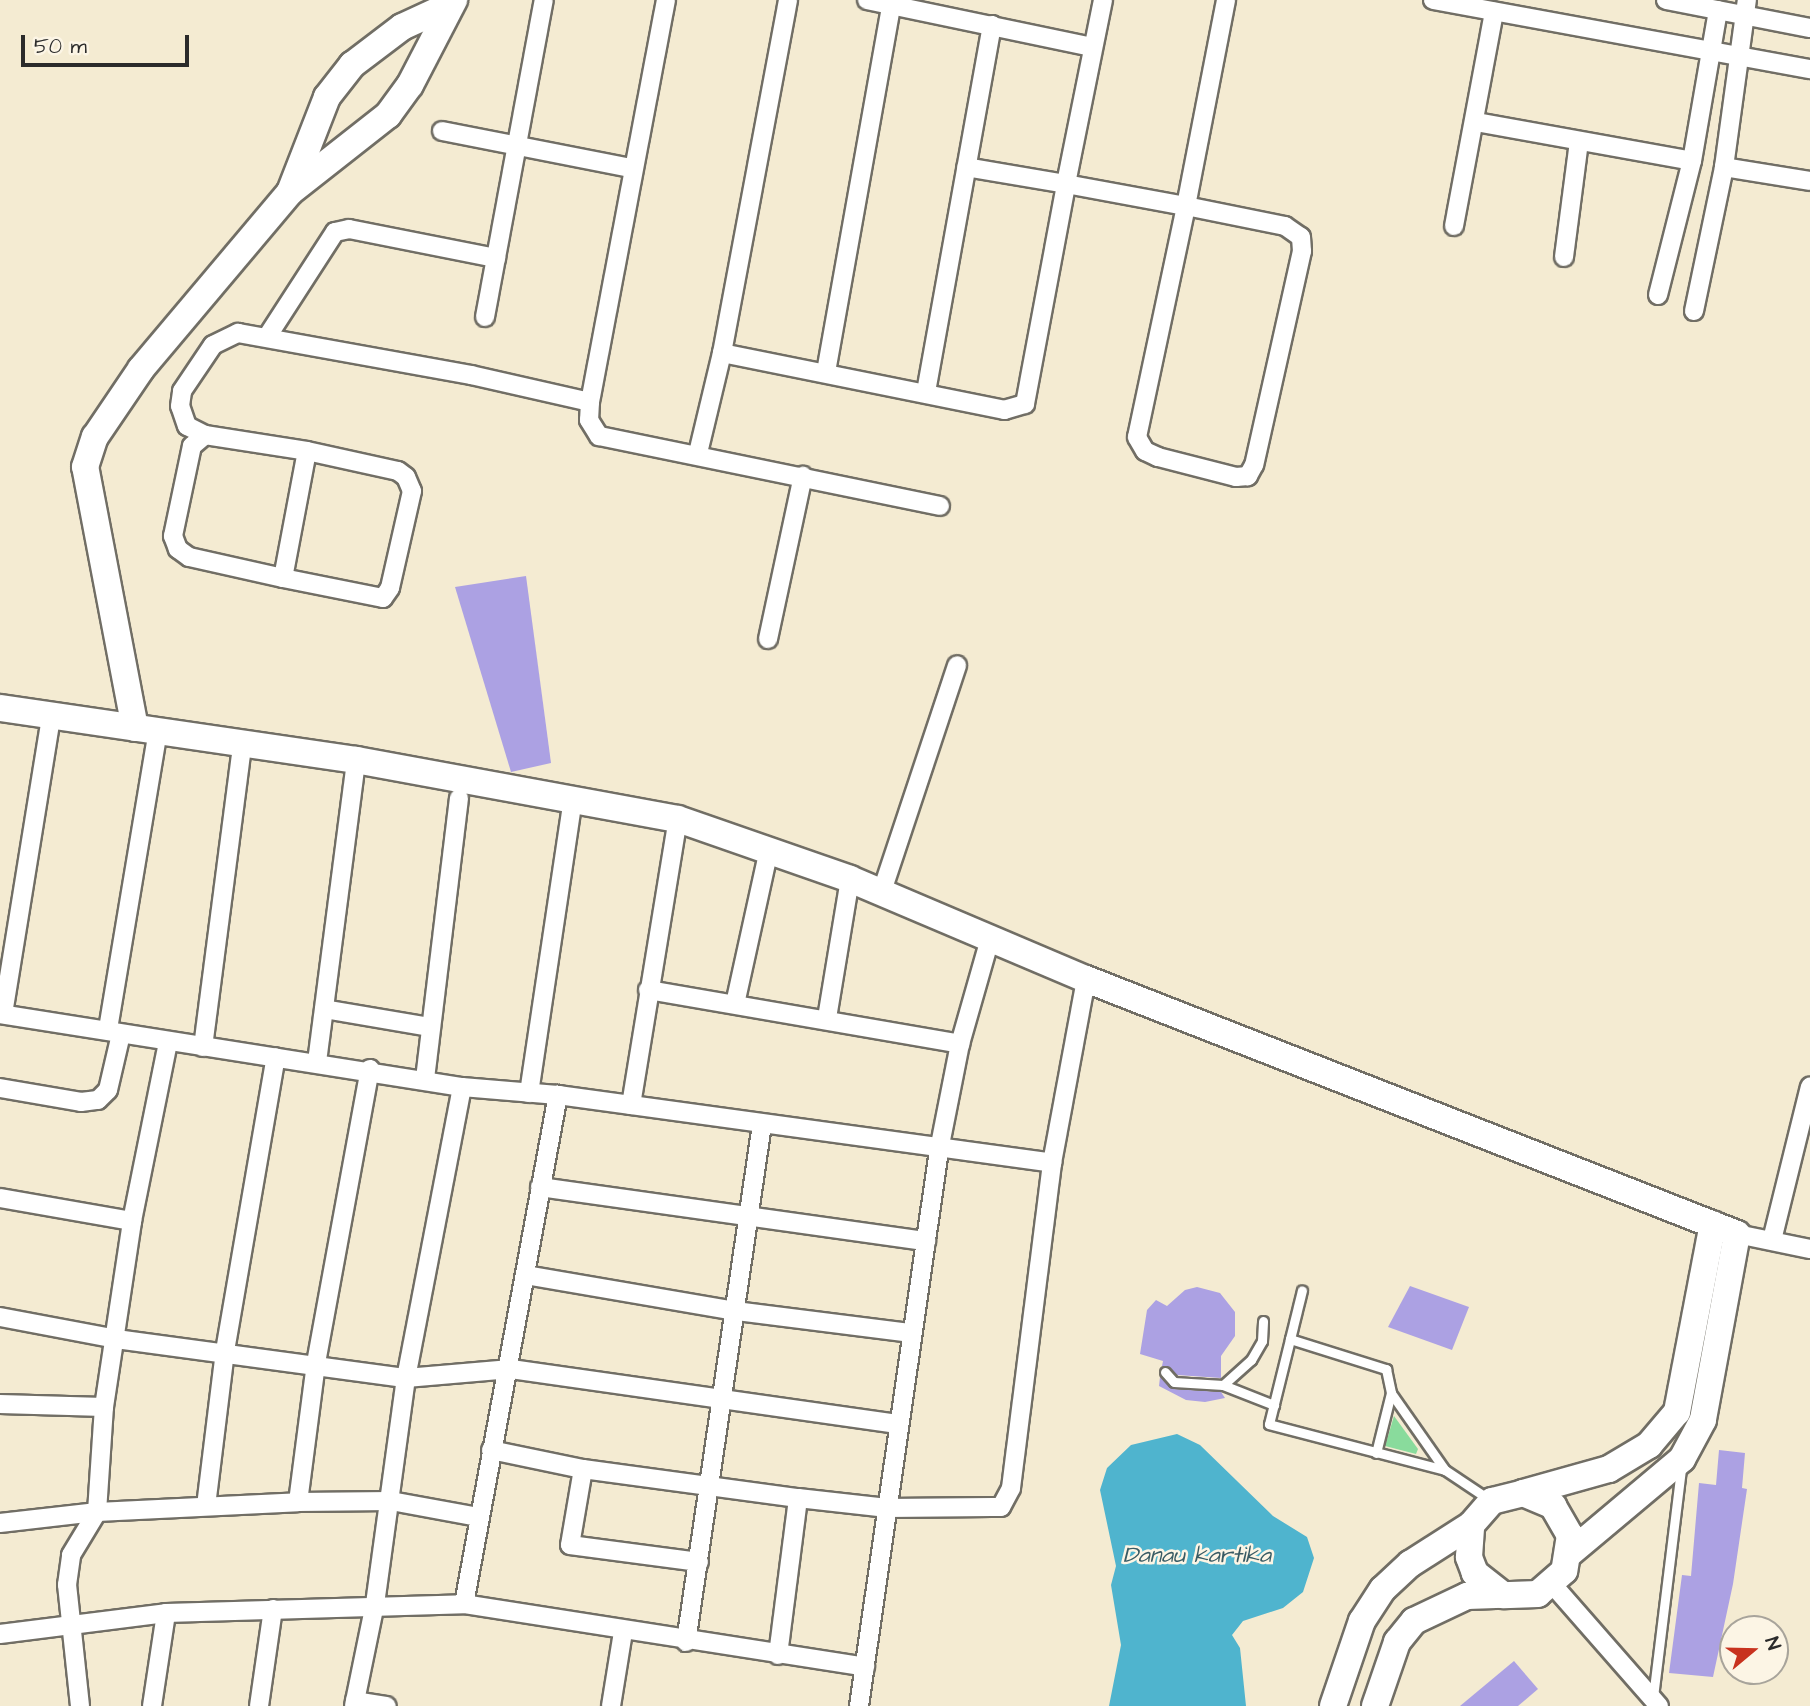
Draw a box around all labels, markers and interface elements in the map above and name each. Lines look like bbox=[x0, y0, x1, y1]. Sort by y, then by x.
scale bar bbox=[24, 21, 192, 65]
text: 50 m bbox=[34, 32, 87, 61]
water label: Danau kartika bbox=[1123, 1541, 1271, 1569]
north arrow bbox=[1719, 1615, 1789, 1685]
text: N bbox=[1758, 1634, 1787, 1654]

